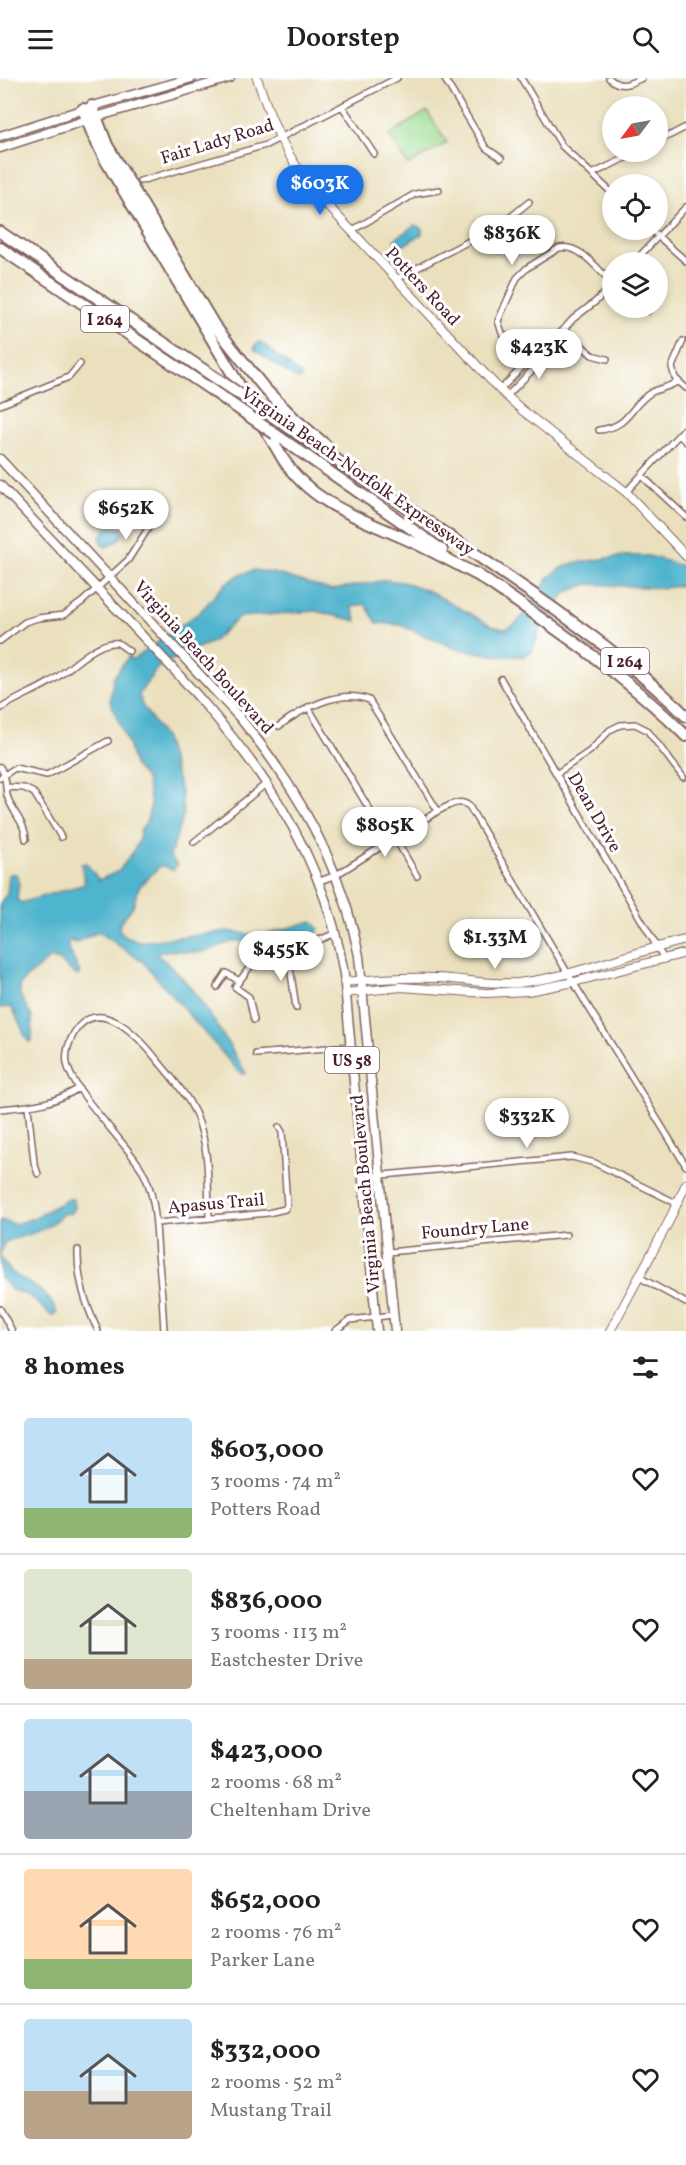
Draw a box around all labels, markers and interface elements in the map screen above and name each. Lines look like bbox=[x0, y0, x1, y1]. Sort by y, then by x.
text: Doorstep bbox=[286, 20, 400, 58]
icon: menu bbox=[24, 23, 57, 56]
icon: search bbox=[629, 23, 662, 56]
north arrow bbox=[602, 96, 668, 162]
map controls bbox=[602, 96, 668, 318]
street label: Fair Lady Road bbox=[158, 113, 277, 172]
pin: $603K bbox=[278, 165, 362, 216]
text: $603K bbox=[291, 170, 349, 198]
button: locate bbox=[602, 174, 668, 240]
pin: $836K bbox=[470, 215, 554, 266]
text: $836K bbox=[483, 220, 541, 248]
street label: Potters Road bbox=[379, 242, 465, 332]
button: layers bbox=[602, 252, 668, 318]
road number: I 264 bbox=[81, 306, 129, 332]
pin: $423K bbox=[497, 329, 581, 380]
text: $423K bbox=[510, 334, 568, 362]
street label: Virginia Beach-Norfolk Expressway bbox=[235, 382, 479, 563]
pin: $652K bbox=[84, 490, 168, 541]
text: $652K bbox=[98, 495, 154, 523]
street label: Virginia Beach Boulevard bbox=[127, 576, 279, 740]
road number: I 264 bbox=[601, 648, 649, 674]
street label: Dean Drive bbox=[561, 768, 627, 858]
pin: $805K bbox=[343, 807, 427, 858]
text: $805K bbox=[356, 812, 414, 840]
pin: $1.33M bbox=[446, 919, 544, 970]
text: $1.33M bbox=[463, 924, 527, 952]
pin: $455K bbox=[239, 931, 323, 982]
text: $455K bbox=[253, 936, 309, 964]
road number: US 58 bbox=[325, 1047, 379, 1073]
street label: Virginia Beach Boulevard bbox=[345, 1094, 388, 1294]
pin: $332K bbox=[485, 1098, 569, 1149]
text: $332K bbox=[499, 1103, 555, 1131]
street label: Apasus Trail bbox=[167, 1188, 266, 1221]
street label: Foundry Lane bbox=[420, 1212, 530, 1247]
text: 8 homes bbox=[24, 1349, 125, 1385]
icon: filters bbox=[629, 1351, 662, 1384]
text: $603,000 bbox=[210, 1432, 324, 1468]
icon: home bbox=[72, 1442, 144, 1514]
icon: heart bbox=[629, 1462, 662, 1495]
text: 3 rooms · 74 m² bbox=[210, 1468, 341, 1496]
text: Potters Road bbox=[210, 1496, 321, 1524]
text: $836,000 bbox=[210, 1583, 322, 1619]
icon: home bbox=[72, 1593, 144, 1665]
icon: heart bbox=[629, 1613, 662, 1646]
text: 3 rooms · 113 m² bbox=[210, 1619, 347, 1647]
text: Eastchester Drive bbox=[210, 1647, 363, 1675]
text: $423,000 bbox=[210, 1733, 323, 1769]
icon: home bbox=[72, 1743, 144, 1815]
icon: heart bbox=[629, 1763, 662, 1796]
text: 2 rooms · 68 m² bbox=[210, 1769, 342, 1797]
text: Cheltenham Drive bbox=[210, 1797, 371, 1825]
text: $652,000 bbox=[210, 1883, 321, 1919]
icon: home bbox=[72, 1893, 144, 1965]
icon: heart bbox=[629, 1913, 662, 1946]
text: 2 rooms · 76 m² bbox=[210, 1919, 342, 1947]
text: Parker Lane bbox=[210, 1947, 315, 1975]
text: $332,000 bbox=[210, 2033, 321, 2069]
icon: home bbox=[72, 2043, 144, 2115]
icon: heart bbox=[629, 2063, 662, 2096]
text: 2 rooms · 52 m² bbox=[210, 2069, 342, 2097]
text: Mustang Trail bbox=[210, 2097, 332, 2125]

